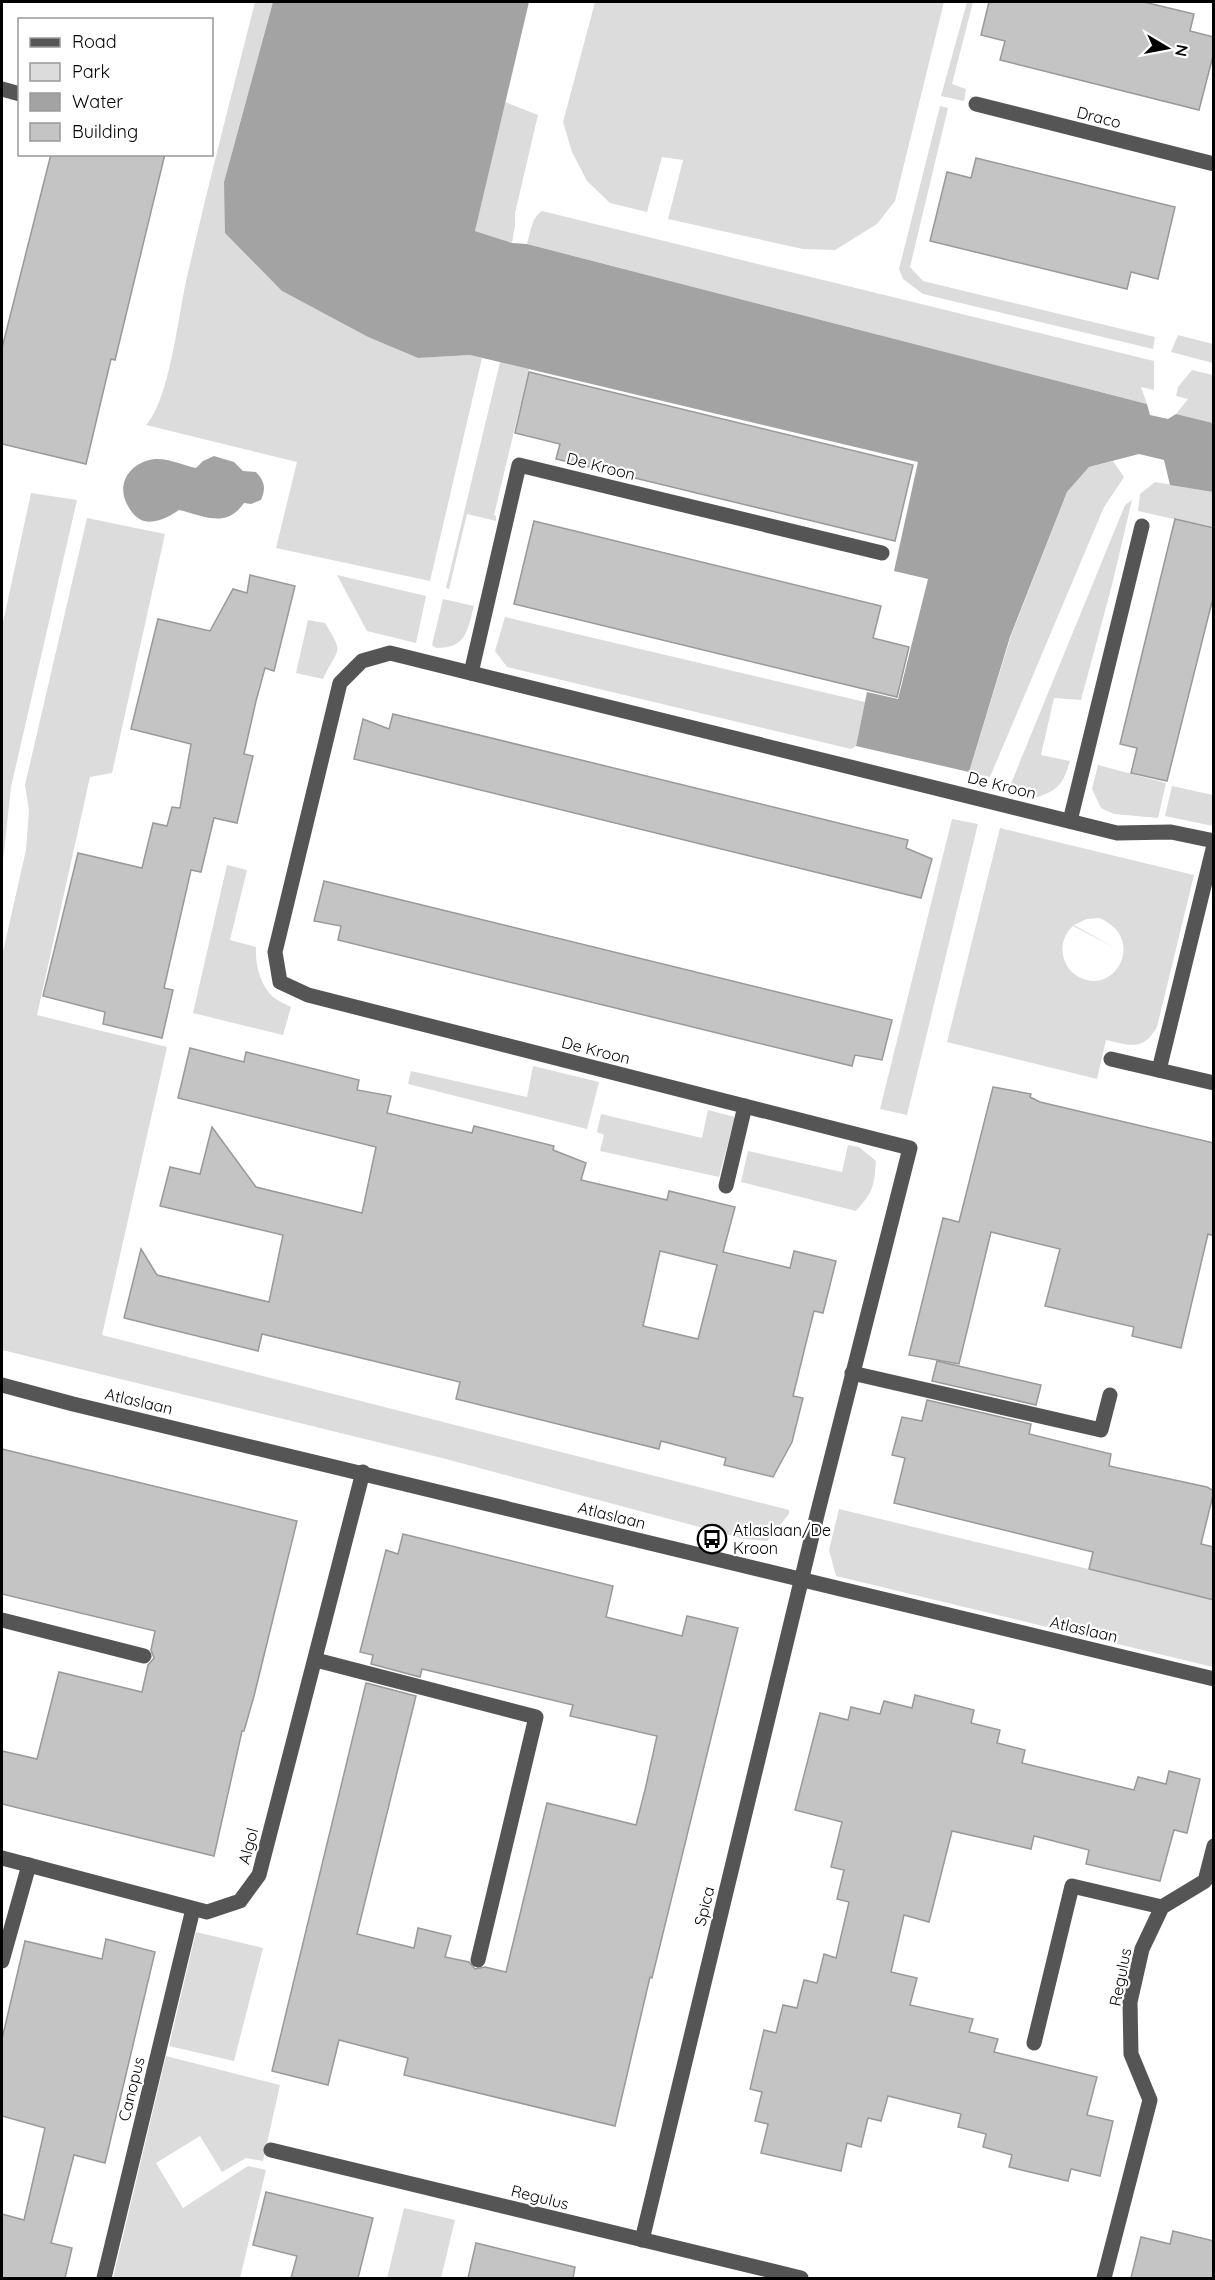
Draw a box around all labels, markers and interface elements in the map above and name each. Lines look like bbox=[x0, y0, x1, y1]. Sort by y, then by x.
legend bbox=[18, 18, 213, 156]
north arrow bbox=[1137, 18, 1197, 78]
text: Road bbox=[72, 30, 117, 53]
text: N bbox=[1171, 43, 1193, 58]
text: Park bbox=[72, 60, 110, 83]
text: Water bbox=[72, 90, 123, 113]
street label: Draco bbox=[1075, 102, 1123, 132]
text: Building bbox=[72, 120, 138, 143]
street label: De Kroon bbox=[565, 448, 637, 484]
street label: De Kroon bbox=[966, 767, 1038, 803]
street label: De Kroon bbox=[560, 1032, 632, 1068]
street label: Atlaslaan bbox=[103, 1383, 175, 1419]
street label: Atlaslaan bbox=[576, 1497, 648, 1533]
place label: Atlaslaan/De Kroon bbox=[733, 1520, 831, 1558]
bus stop icon: Atlaslaan/De Kroon bbox=[696, 1523, 728, 1555]
street label: Atlaslaan bbox=[1048, 1611, 1120, 1647]
street label: Algol bbox=[234, 1826, 262, 1866]
street label: Spica bbox=[689, 1884, 719, 1928]
street label: Regulus bbox=[1105, 1946, 1135, 2008]
street label: Canopus bbox=[113, 2055, 149, 2123]
street label: Regulus bbox=[509, 2180, 571, 2214]

